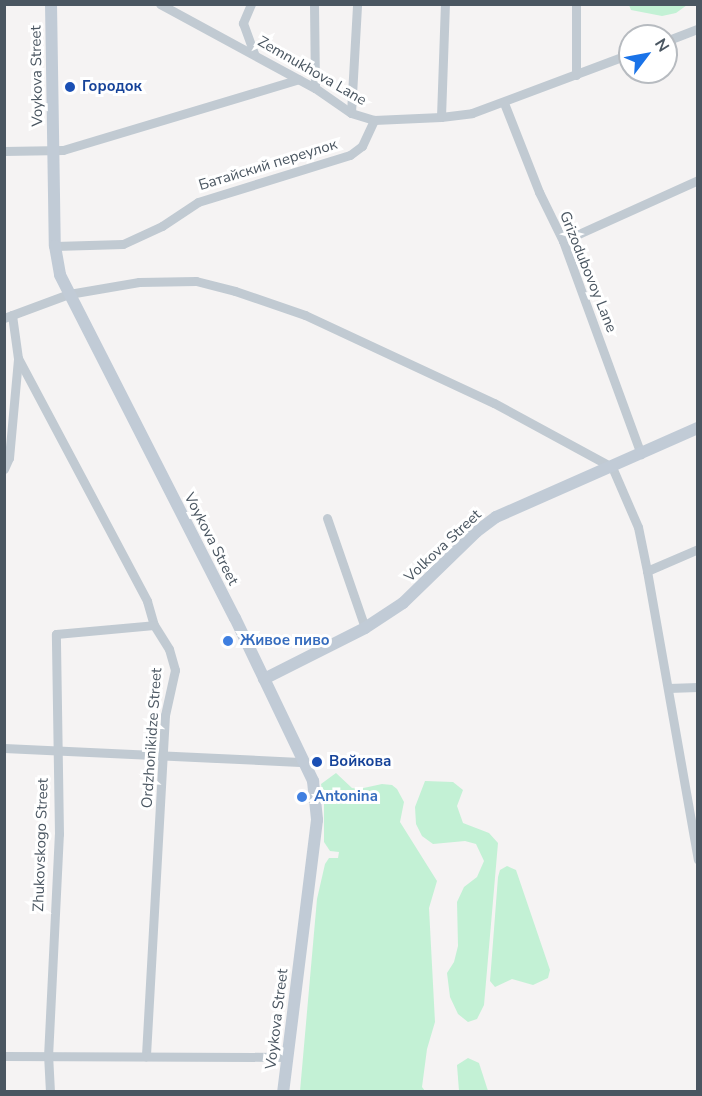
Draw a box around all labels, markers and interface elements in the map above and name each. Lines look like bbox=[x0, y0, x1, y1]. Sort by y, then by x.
north arrow bbox=[618, 24, 678, 84]
street label: Voykova Street bbox=[27, 25, 47, 127]
street label: Zemnukhova Lane bbox=[254, 33, 370, 109]
text: N bbox=[649, 35, 674, 56]
place label: Городок bbox=[82, 78, 142, 96]
marker: Городок bbox=[63, 80, 77, 94]
street label: Батайский переулок bbox=[196, 135, 340, 195]
street label: Grizodubovoy Lane bbox=[555, 209, 621, 335]
street label: Voykova Street bbox=[180, 490, 242, 588]
street label: Volkova Street bbox=[401, 506, 485, 586]
place label: Живое пиво bbox=[240, 632, 330, 650]
marker: Живое пиво bbox=[221, 634, 235, 648]
street label: Ordzhonikidze Street bbox=[138, 667, 166, 809]
place label: Войкова bbox=[329, 753, 391, 771]
marker: Войкова bbox=[310, 755, 324, 769]
street label: Zhukovskogo Street bbox=[30, 778, 52, 912]
place label: Antonina bbox=[314, 788, 378, 806]
marker: Antonina bbox=[295, 790, 309, 804]
street label: Voykova Street bbox=[262, 968, 292, 1070]

